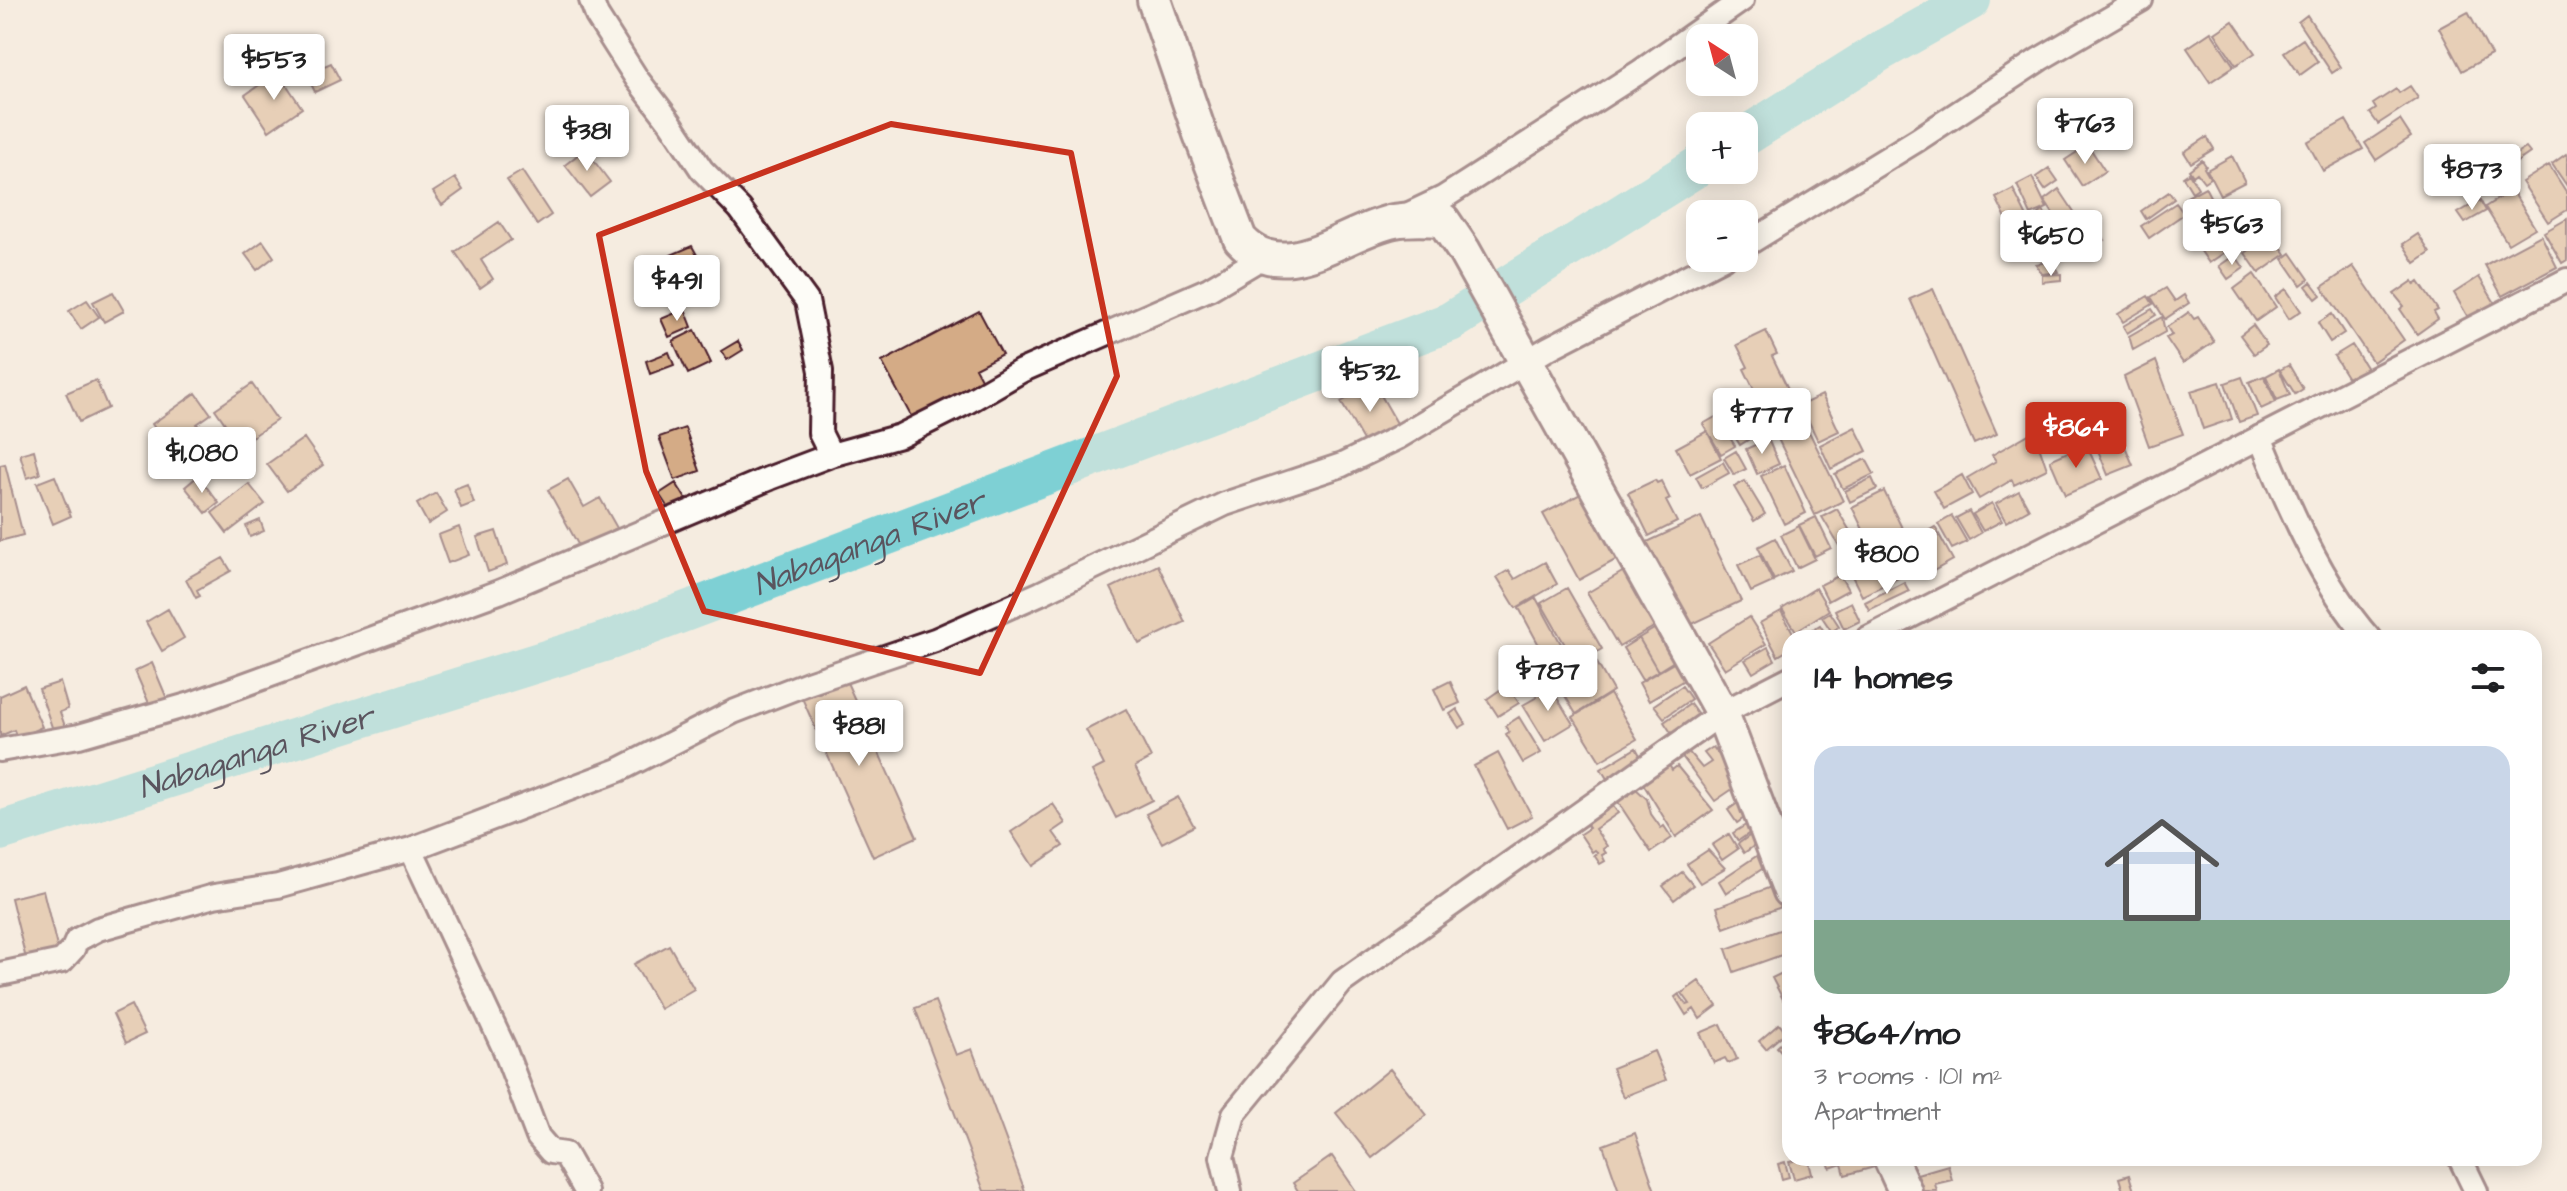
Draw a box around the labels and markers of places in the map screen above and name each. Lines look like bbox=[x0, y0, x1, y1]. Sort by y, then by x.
pin: $553 bbox=[227, 34, 321, 102]
pin: $763 bbox=[2038, 98, 2132, 166]
pin: $381 bbox=[540, 105, 634, 173]
pin: $873 bbox=[2425, 144, 2519, 212]
pin: $563 bbox=[2185, 199, 2279, 267]
pin: $650 bbox=[2004, 210, 2098, 278]
pin: $491 bbox=[630, 255, 724, 323]
pin: $532 bbox=[1323, 346, 1417, 414]
pin: $777 bbox=[1715, 388, 1809, 456]
pin: $864 bbox=[2029, 402, 2123, 470]
pin: $1,080 bbox=[137, 427, 267, 495]
pin: $800 bbox=[1840, 528, 1934, 596]
pin: $787 bbox=[1501, 645, 1595, 713]
pin: $881 bbox=[812, 700, 906, 768]

